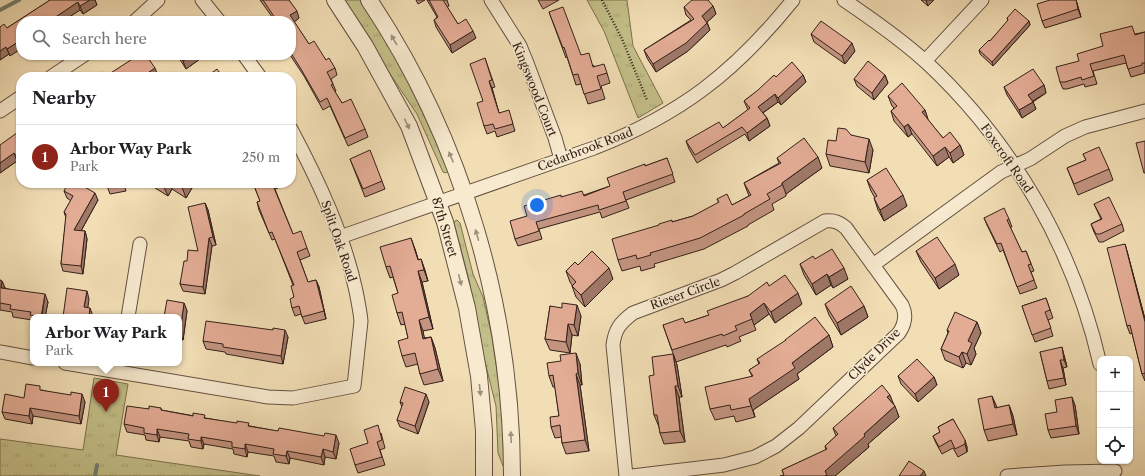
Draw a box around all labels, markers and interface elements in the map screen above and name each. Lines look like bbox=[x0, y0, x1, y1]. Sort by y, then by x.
search box bbox=[16, 16, 296, 60]
icon: search bbox=[30, 27, 52, 49]
text: Search here bbox=[62, 29, 147, 48]
one-way arrow bbox=[390, 34, 397, 46]
street label: Kingswood Court bbox=[509, 40, 561, 139]
text: Nearby bbox=[32, 88, 96, 108]
one-way arrow bbox=[404, 118, 410, 130]
street label: Foxcroft Road bbox=[978, 121, 1037, 196]
street label: Cedarbrook Road bbox=[535, 124, 636, 174]
text: Arbor Way Park bbox=[70, 139, 192, 158]
text: 1 bbox=[42, 149, 48, 165]
text: 250 m bbox=[242, 149, 280, 165]
one-way arrow bbox=[447, 150, 453, 162]
text: Park bbox=[70, 158, 98, 174]
street label: 87th Street bbox=[429, 195, 461, 260]
your location bbox=[527, 195, 547, 215]
street label: Split Oak Road bbox=[318, 198, 360, 284]
one-way arrow bbox=[474, 228, 480, 240]
street label: Rieser Circle bbox=[648, 273, 722, 313]
one-way arrow bbox=[457, 274, 463, 286]
popup bbox=[30, 314, 182, 366]
text: Arbor Way Park bbox=[45, 323, 167, 342]
street label: Clyde Drive bbox=[845, 325, 903, 383]
text: Park bbox=[45, 342, 73, 358]
map controls bbox=[1097, 356, 1133, 464]
button: + bbox=[1097, 356, 1133, 392]
pin: 1 bbox=[93, 379, 119, 412]
one-way arrow bbox=[477, 383, 484, 396]
button: − bbox=[1097, 392, 1133, 428]
button: locate bbox=[1097, 428, 1133, 464]
one-way arrow bbox=[508, 430, 514, 443]

